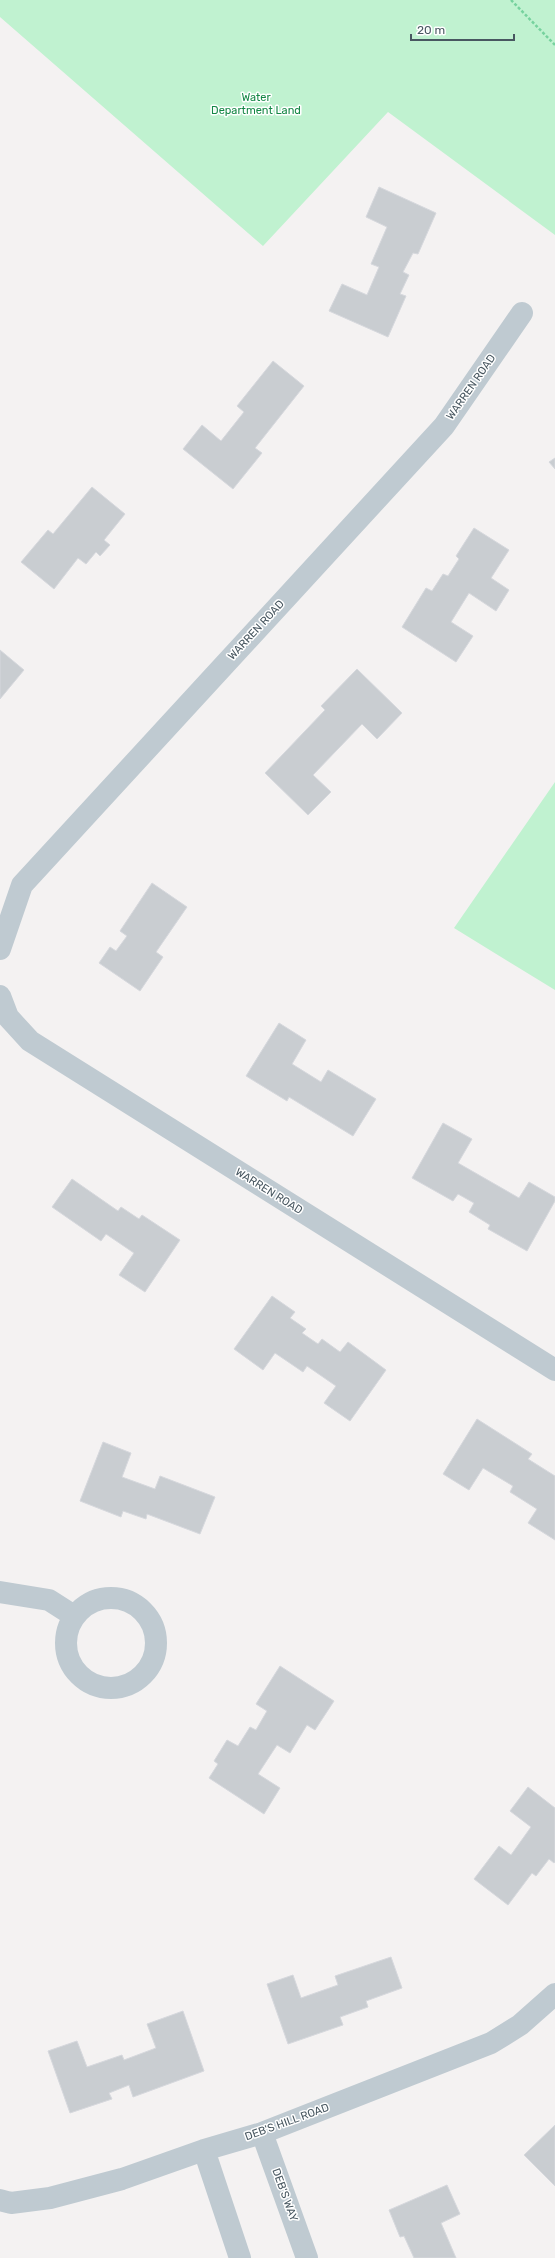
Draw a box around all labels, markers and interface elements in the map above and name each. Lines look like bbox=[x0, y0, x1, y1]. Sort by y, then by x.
scale bar bbox=[411, 16, 514, 42]
text: 20 m bbox=[417, 23, 445, 37]
park label: Water Department Land bbox=[211, 91, 301, 117]
street label: WARREN ROAD bbox=[444, 352, 498, 422]
street label: WARREN ROAD bbox=[225, 597, 287, 663]
street label: WARREN ROAD bbox=[233, 1165, 305, 1217]
street label: DEB'S HILL ROAD bbox=[243, 2101, 331, 2143]
street label: DEB'S WAY bbox=[269, 2167, 301, 2223]

